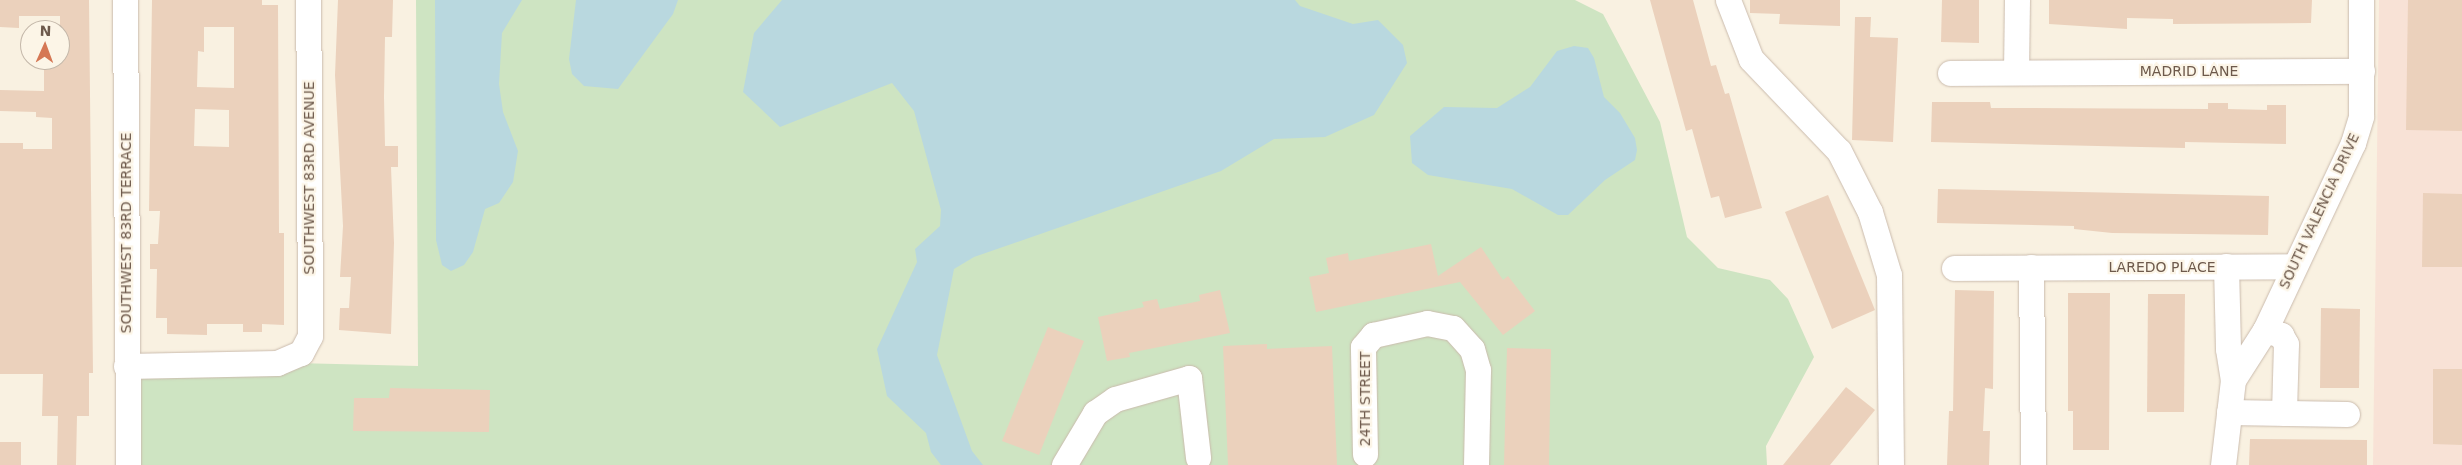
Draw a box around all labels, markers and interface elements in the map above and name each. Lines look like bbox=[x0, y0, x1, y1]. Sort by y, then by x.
north arrow bbox=[20, 20, 70, 70]
text: N bbox=[39, 23, 52, 39]
street label: MADRID LANE bbox=[2140, 63, 2238, 79]
street label: SOUTHWEST 83RD AVENUE bbox=[301, 81, 317, 275]
street label: SOUTH VALENCIA DRIVE bbox=[2275, 130, 2363, 292]
street label: SOUTHWEST 83RD TERRACE bbox=[118, 133, 134, 333]
street label: LAREDO PLACE bbox=[2108, 259, 2216, 275]
street label: 24TH STREET bbox=[1357, 352, 1373, 446]

